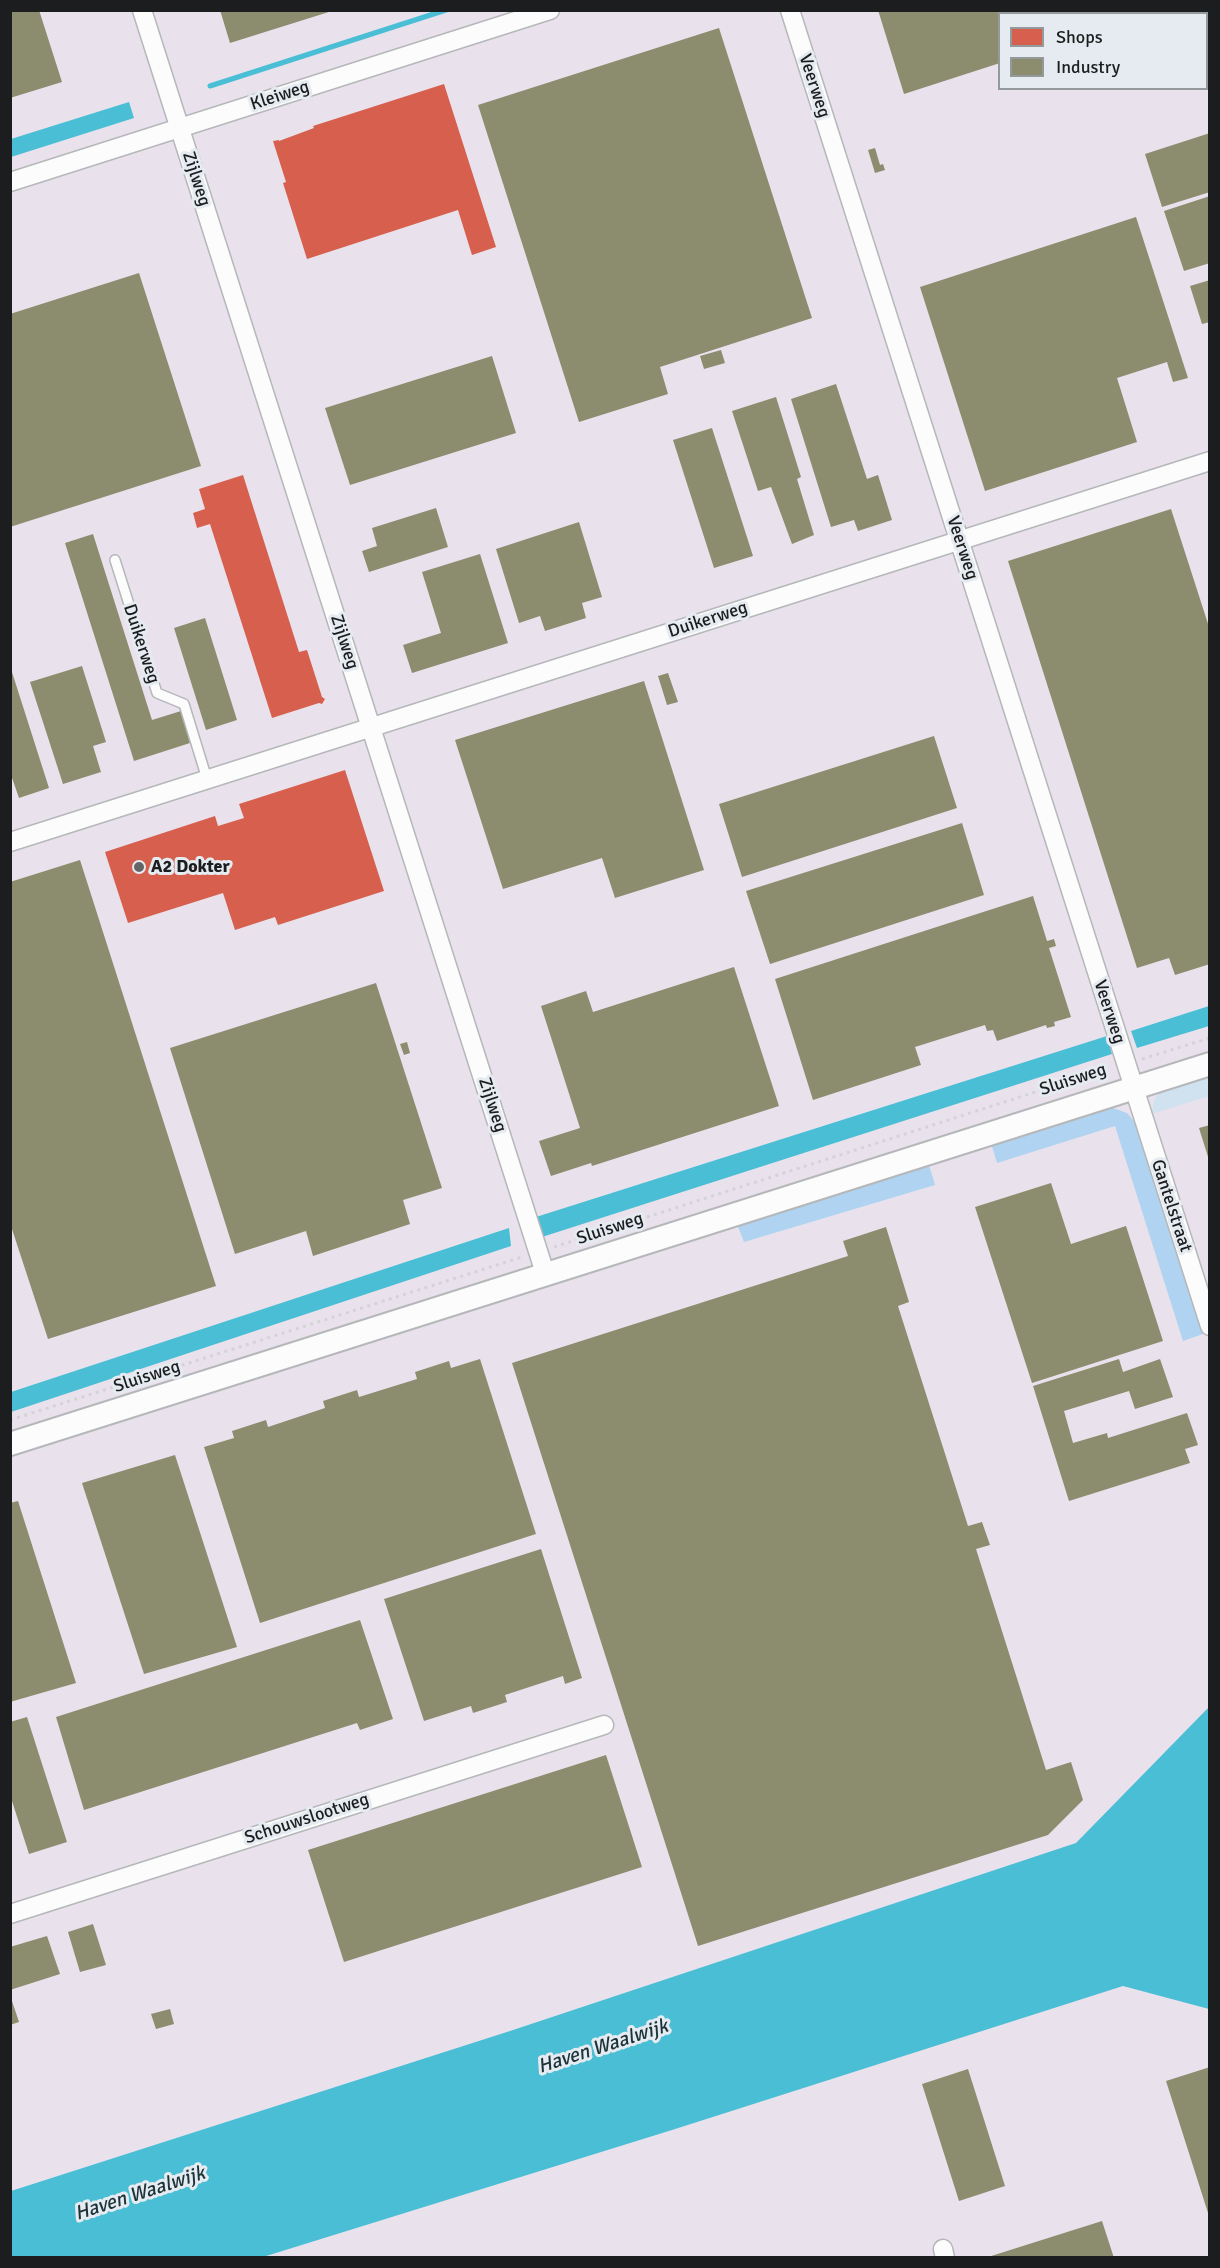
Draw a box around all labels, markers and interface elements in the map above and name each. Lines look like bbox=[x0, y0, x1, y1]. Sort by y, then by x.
legend bbox=[998, 12, 1208, 90]
text: Shops bbox=[1056, 26, 1103, 48]
street label: Veerweg bbox=[794, 51, 834, 121]
text: Industry bbox=[1056, 56, 1120, 78]
street label: Kleiweg bbox=[248, 76, 312, 116]
street label: Zijlweg bbox=[177, 149, 215, 209]
street label: Veerweg bbox=[942, 513, 982, 583]
street label: Duikerweg bbox=[666, 597, 750, 643]
street label: Duikerweg bbox=[118, 602, 164, 686]
street label: Zijlweg bbox=[325, 612, 363, 672]
place label: A2 Dokter bbox=[151, 856, 230, 878]
marker: A2 Dokter bbox=[132, 860, 146, 874]
street label: Veerweg bbox=[1089, 977, 1129, 1047]
street label: Sluisweg bbox=[1037, 1059, 1109, 1101]
street label: Zijlweg bbox=[473, 1075, 511, 1135]
street label: Gantelstraat bbox=[1146, 1157, 1196, 1255]
street label: Sluisweg bbox=[574, 1208, 646, 1250]
street label: Sluisweg bbox=[111, 1356, 183, 1398]
street label: Schouwslootweg bbox=[242, 1789, 372, 1849]
water label: Haven Waalwijk bbox=[535, 2015, 671, 2079]
water label: Haven Waalwijk bbox=[72, 2162, 208, 2226]

